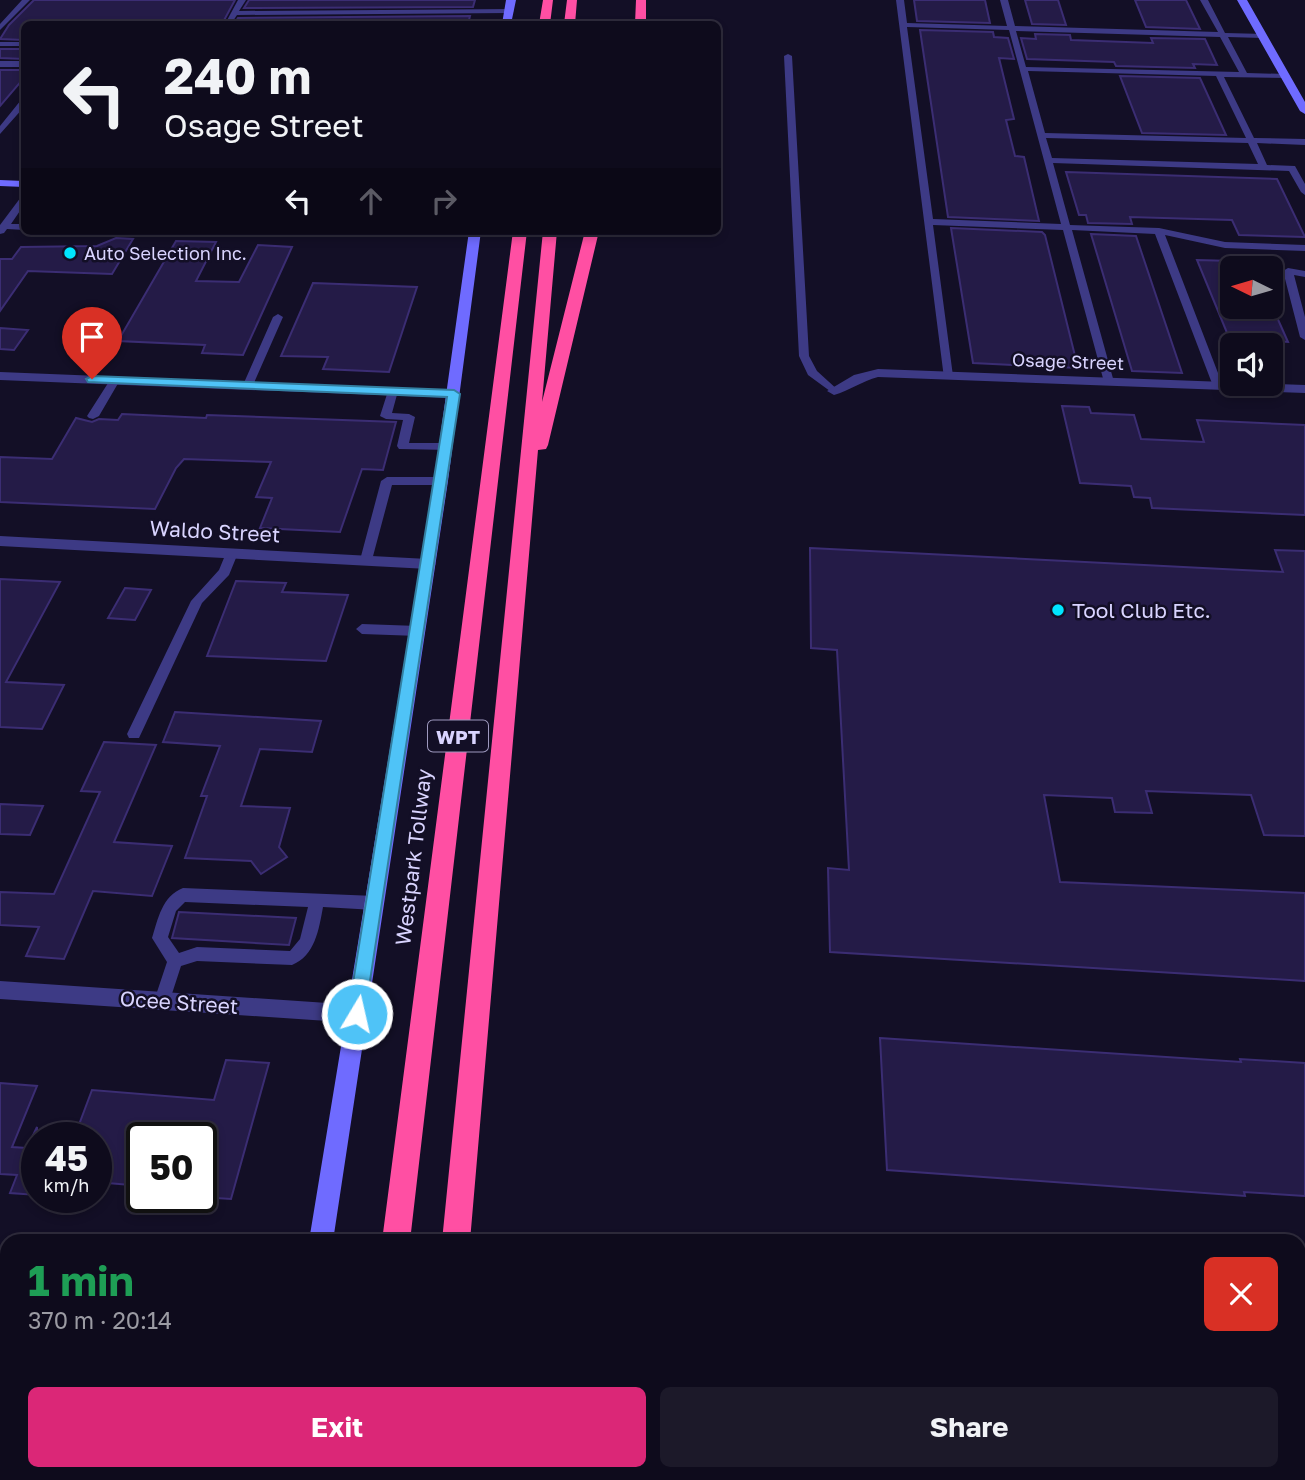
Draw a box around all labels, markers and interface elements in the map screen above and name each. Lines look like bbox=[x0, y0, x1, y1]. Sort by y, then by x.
text: 240 m bbox=[164, 46, 312, 105]
icon: left bbox=[49, 49, 140, 140]
text: Osage Street bbox=[164, 106, 364, 144]
icon: left bbox=[279, 182, 317, 220]
icon: ahead bbox=[352, 182, 390, 220]
icon: right bbox=[425, 182, 463, 220]
place label: Auto Selection Inc. bbox=[84, 242, 247, 264]
marker: Auto Selection Inc. bbox=[62, 245, 78, 261]
north arrow bbox=[1220, 256, 1283, 318]
map controls bbox=[1220, 256, 1283, 396]
pin bbox=[62, 307, 122, 379]
icon: arrive bbox=[73, 318, 111, 356]
button: sound bbox=[1220, 333, 1283, 396]
street label: Osage Street bbox=[1011, 348, 1125, 374]
street label: Waldo Street bbox=[149, 515, 281, 547]
place label: Tool Club Etc. bbox=[1072, 597, 1211, 623]
marker: Tool Club Etc. bbox=[1050, 602, 1066, 618]
road number: WPT bbox=[428, 720, 488, 751]
street label: Westpark Tollway bbox=[389, 767, 437, 947]
position arrow bbox=[320, 977, 394, 1051]
street label: Ocee Street bbox=[119, 985, 239, 1019]
speed limit sign: 50 bbox=[126, 1122, 217, 1213]
text: 45 bbox=[45, 1137, 88, 1179]
text: km/h bbox=[44, 1174, 89, 1196]
text: 1 min bbox=[28, 1255, 134, 1305]
button: close bbox=[1204, 1257, 1278, 1331]
text: 370 m · 20:14 bbox=[28, 1306, 172, 1334]
button: Exit bbox=[28, 1387, 646, 1467]
button: Share bbox=[660, 1387, 1278, 1467]

